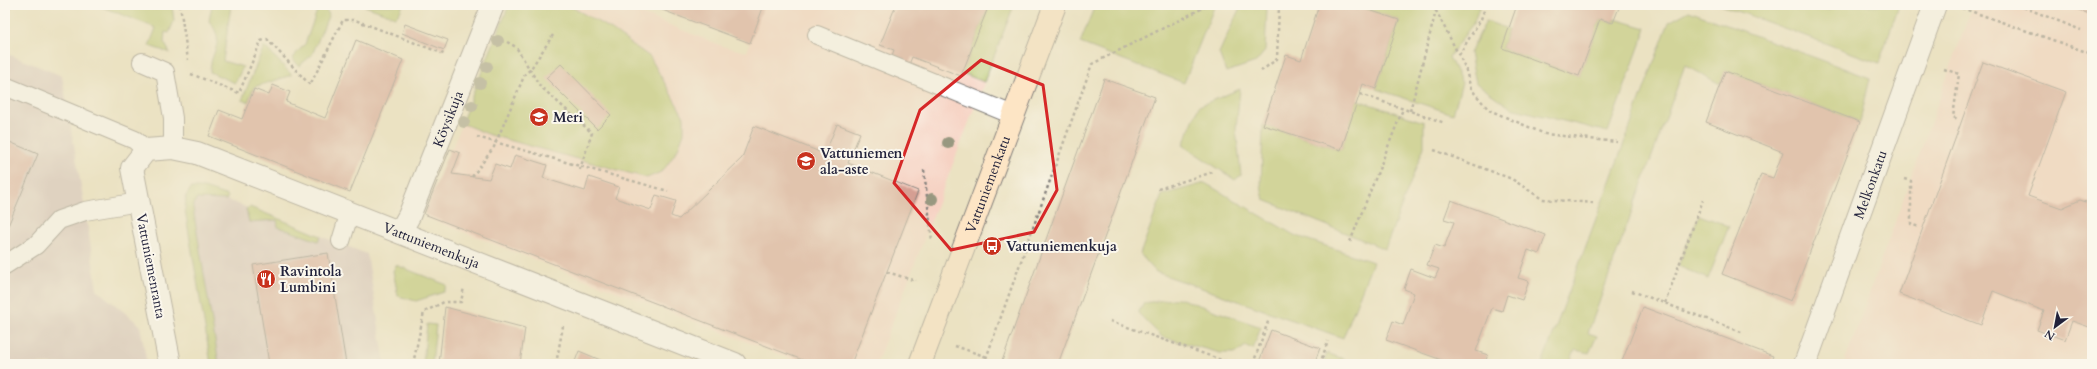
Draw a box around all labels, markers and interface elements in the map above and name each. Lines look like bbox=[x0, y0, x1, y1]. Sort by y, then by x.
street label: Köysikuja bbox=[428, 88, 467, 150]
school or university icon: Meri bbox=[528, 106, 550, 128]
place label: Meri bbox=[553, 108, 584, 127]
street label: Vattuniemenkatu bbox=[961, 132, 1015, 236]
place label: Vattuniemen ala-aste bbox=[820, 144, 903, 179]
street label: Melkonkatu bbox=[1849, 147, 1891, 221]
school or university icon: Vattuniemen ala-aste bbox=[795, 150, 817, 172]
street label: Vattuniemenranta bbox=[131, 212, 171, 320]
street label: Vattuniemenkuja bbox=[380, 217, 483, 273]
bus stop icon: Vattuniemenkuja bbox=[981, 235, 1003, 257]
place label: Vattuniemenkuja bbox=[1006, 237, 1117, 256]
place label: Ravintola Lumbini bbox=[280, 262, 342, 297]
restaurant icon: Ravintola Lumbini bbox=[255, 268, 277, 290]
north arrow bbox=[2035, 307, 2075, 347]
text: N bbox=[2042, 326, 2058, 344]

